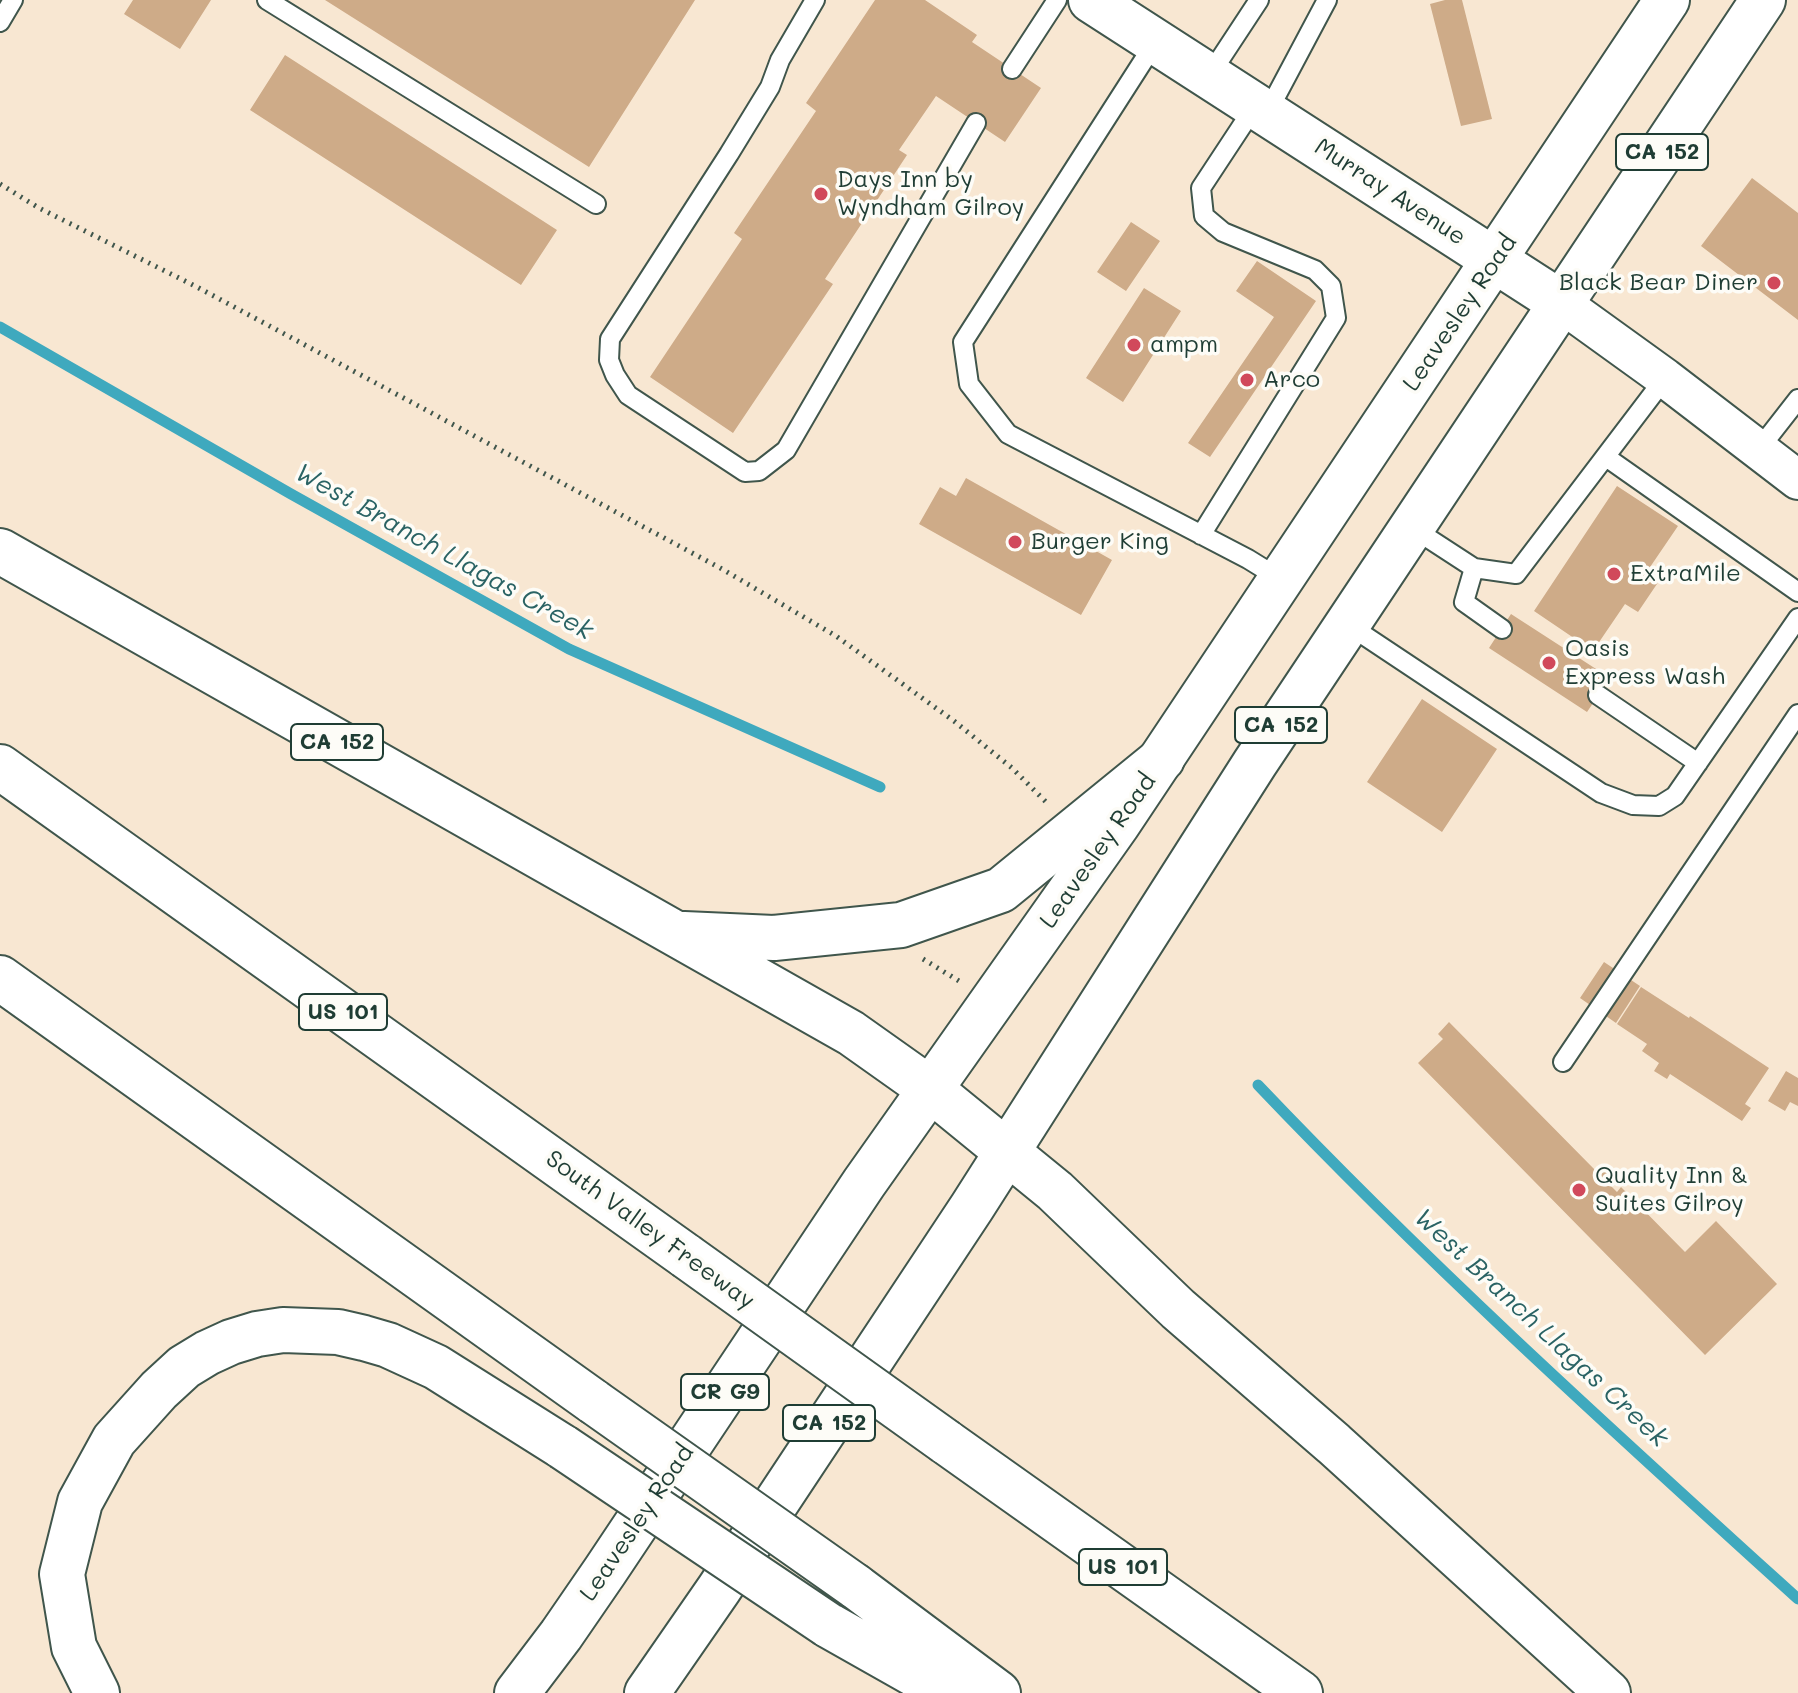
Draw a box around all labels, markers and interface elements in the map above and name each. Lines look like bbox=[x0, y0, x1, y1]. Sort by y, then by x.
street label: Murray Avenue bbox=[1309, 132, 1471, 252]
road number: CA 152 bbox=[1616, 134, 1708, 170]
place label: Days Inn by Wyndham Gilroy bbox=[837, 166, 1024, 222]
marker: Days Inn by Wyndham Gilroy bbox=[812, 185, 830, 203]
street label: Leavesley Road bbox=[1397, 229, 1523, 397]
place label: Black Bear Diner bbox=[1559, 269, 1758, 297]
marker: Black Bear Diner bbox=[1765, 274, 1783, 292]
place label: ampm bbox=[1150, 331, 1218, 359]
marker: ampm bbox=[1125, 336, 1143, 354]
place label: Arco bbox=[1263, 366, 1320, 394]
marker: Arco bbox=[1238, 371, 1256, 389]
water label: West Branch Llagas Creek bbox=[290, 457, 598, 647]
place label: Burger King bbox=[1031, 528, 1169, 556]
marker: Burger King bbox=[1006, 533, 1024, 551]
place label: ExtraMile bbox=[1630, 560, 1741, 588]
marker: ExtraMile bbox=[1605, 565, 1623, 583]
place label: Oasis Express Wash bbox=[1565, 635, 1725, 691]
marker: Oasis Express Wash bbox=[1540, 654, 1558, 672]
road number: CA 152 bbox=[1235, 707, 1327, 743]
road number: CA 152 bbox=[291, 724, 383, 760]
street label: Leavesley Road bbox=[1034, 768, 1162, 934]
road number: US 101 bbox=[299, 994, 387, 1030]
street label: South Valley Freeway bbox=[540, 1144, 760, 1316]
place label: Quality Inn & Suites Gilroy bbox=[1595, 1162, 1748, 1218]
marker: Quality Inn & Suites Gilroy bbox=[1570, 1181, 1588, 1199]
water label: West Branch Llagas Creek bbox=[1408, 1202, 1674, 1454]
road number: CR G9 bbox=[681, 1374, 769, 1410]
road number: CA 152 bbox=[783, 1405, 875, 1441]
street label: Leavesley Road bbox=[574, 1439, 700, 1607]
road number: US 101 bbox=[1079, 1549, 1167, 1585]

